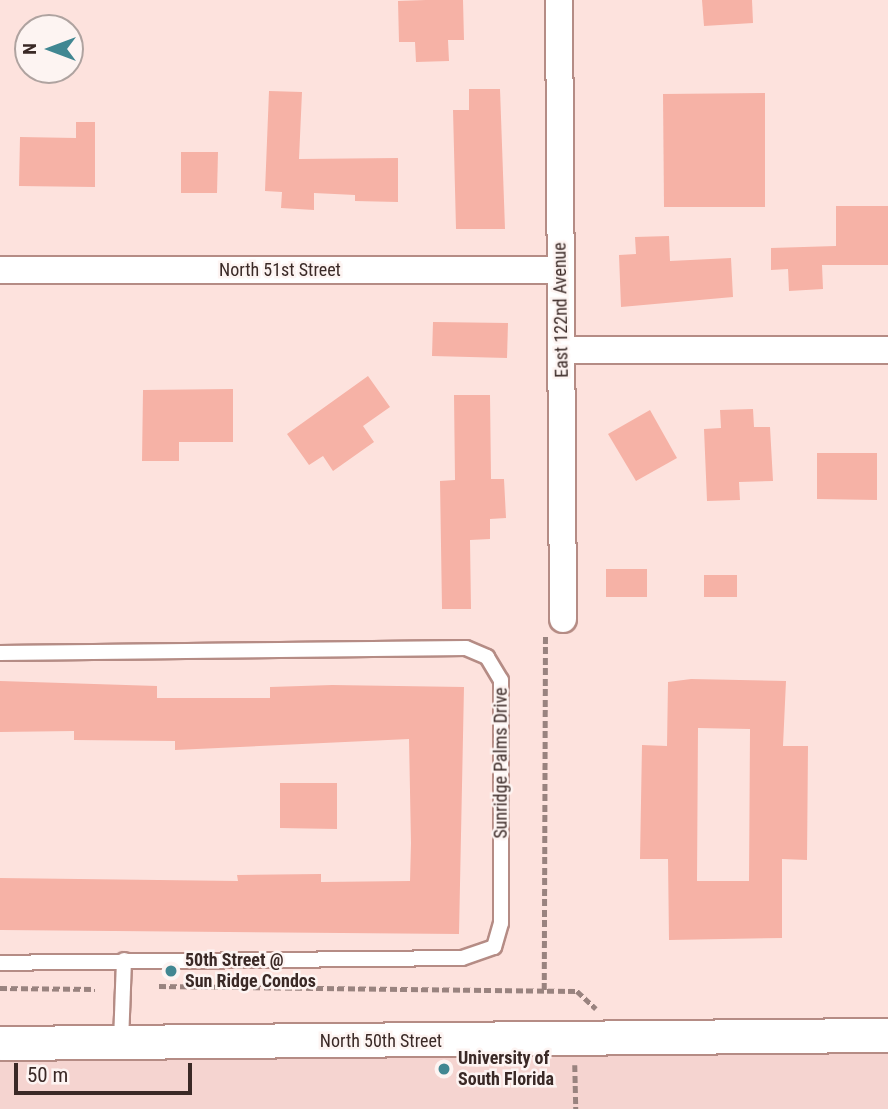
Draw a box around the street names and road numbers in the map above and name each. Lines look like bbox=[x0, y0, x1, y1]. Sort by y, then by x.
street label: East 122nd Avenue bbox=[549, 242, 573, 378]
street label: North 51st Street bbox=[219, 259, 341, 281]
street label: Sunridge Palms Drive bbox=[490, 687, 512, 839]
street label: North 50th Street bbox=[320, 1030, 442, 1052]

